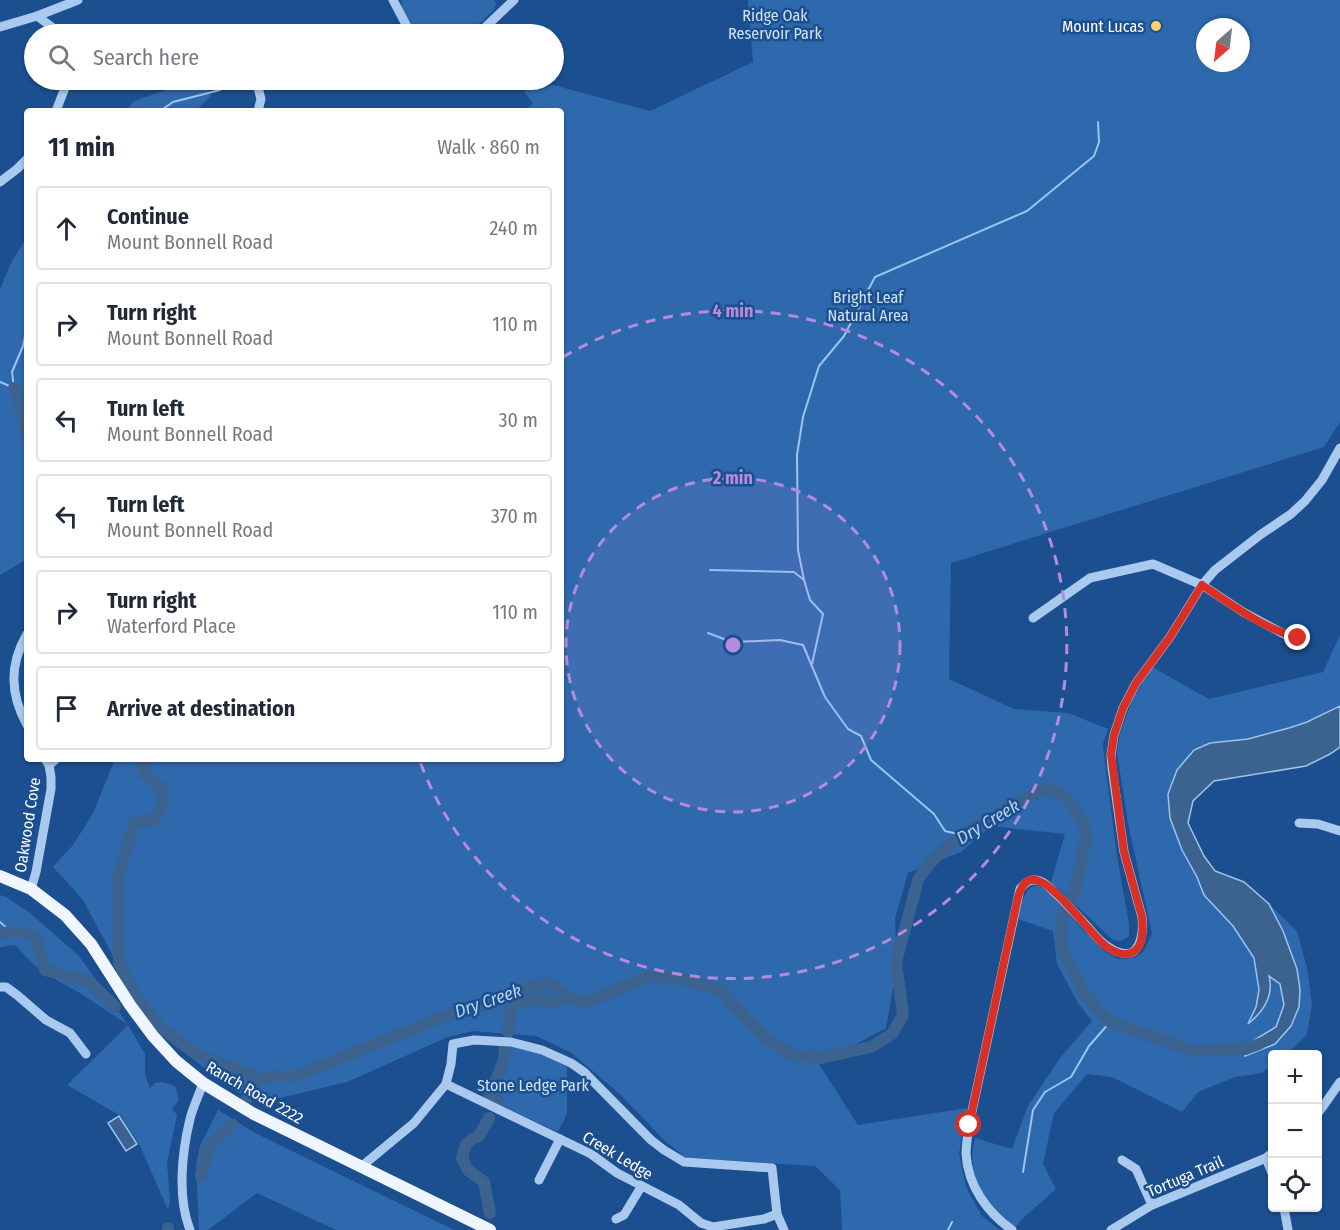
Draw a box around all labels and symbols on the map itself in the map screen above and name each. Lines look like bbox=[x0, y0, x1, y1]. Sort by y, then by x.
park label: Ridge Oak Reservoir Park bbox=[728, 6, 823, 43]
place label: Mount Lucas bbox=[1062, 17, 1144, 36]
north arrow bbox=[1196, 18, 1250, 72]
marker: Mount Lucas bbox=[1149, 19, 1163, 33]
park label: Bright Leaf Natural Area bbox=[827, 288, 909, 325]
text: 4 min bbox=[713, 300, 753, 322]
text: 2 min bbox=[712, 467, 753, 489]
route end bbox=[1284, 624, 1310, 650]
centre of rings bbox=[723, 635, 743, 655]
street label: Oakwood Cove bbox=[11, 776, 44, 874]
water label: Dry Creek bbox=[953, 795, 1023, 849]
water label: Dry Creek bbox=[452, 979, 524, 1023]
street label: Ranch Road 2222 bbox=[203, 1057, 307, 1128]
park label: Stone Ledge Park bbox=[477, 1076, 590, 1095]
route start bbox=[955, 1111, 981, 1137]
street label: Creek Ledge bbox=[579, 1127, 656, 1184]
street label: Tortuga Trail bbox=[1144, 1152, 1226, 1201]

